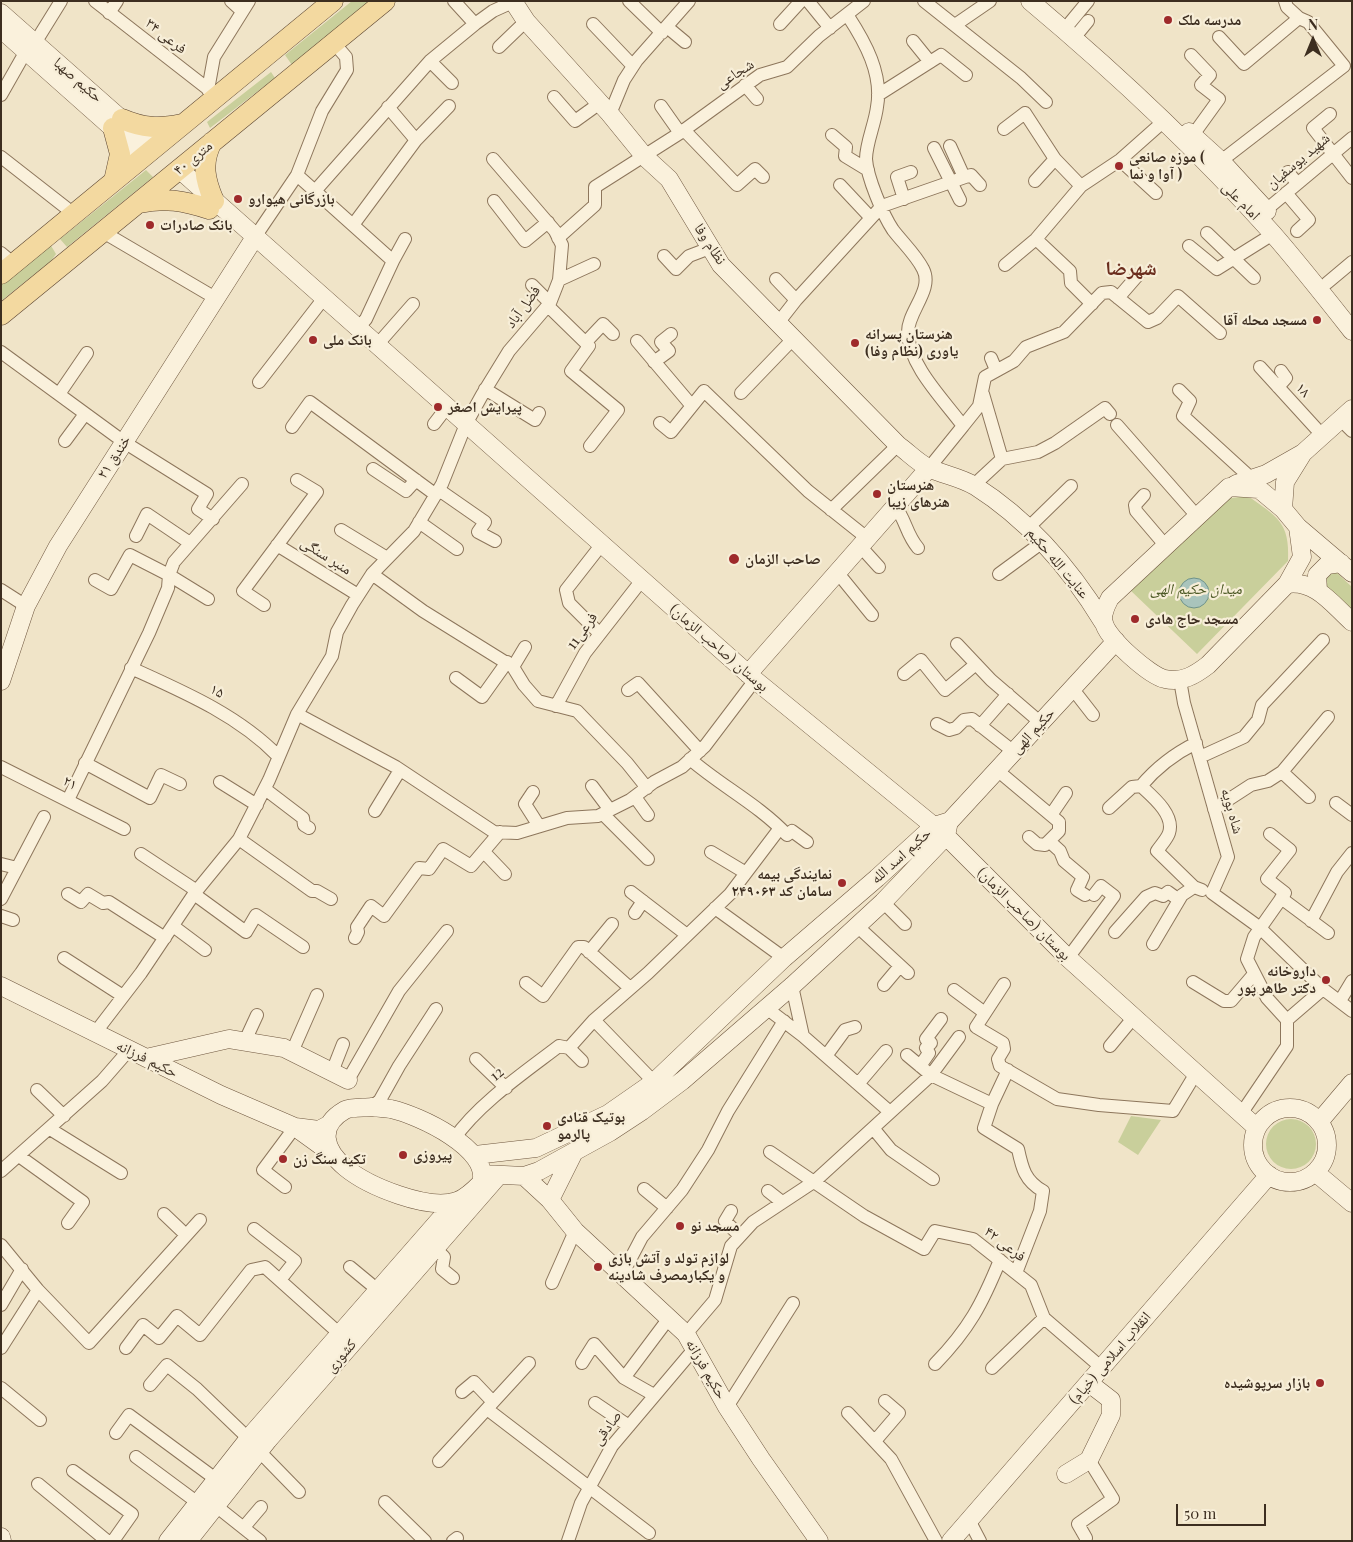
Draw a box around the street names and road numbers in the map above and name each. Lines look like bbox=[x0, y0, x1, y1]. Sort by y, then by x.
street label: فرعی ۳۴ bbox=[142, 14, 190, 58]
street label: حکیم صهبا bbox=[50, 54, 106, 106]
street label: شجاعی bbox=[713, 55, 757, 93]
street label: شهید یوسفیان bbox=[1262, 129, 1334, 193]
street label: ۴۰ متری bbox=[170, 137, 216, 179]
street label: امام علی bbox=[1218, 178, 1264, 224]
street label: نظام وفا bbox=[690, 220, 730, 268]
street label: فضل آباد bbox=[502, 282, 544, 332]
street label: ۱۸ bbox=[1292, 379, 1314, 401]
street label: ۲۱ خندق bbox=[93, 432, 135, 482]
street label: عنایت الله حکیم bbox=[1023, 524, 1093, 602]
street label: منبر سنگی bbox=[297, 533, 355, 579]
street label: بوستان (صاحب الزمان) bbox=[666, 600, 772, 696]
street label: فرعی11 bbox=[563, 609, 601, 653]
street label: ۱۵ bbox=[207, 680, 227, 702]
street label: حکیم الهی bbox=[1007, 704, 1059, 758]
street label: ۲۱ bbox=[60, 772, 80, 794]
street label: شاه بویه bbox=[1217, 786, 1247, 836]
street label: حکیم اسد الله bbox=[867, 824, 935, 888]
street label: بوستان (صاحب الزمان) bbox=[973, 863, 1075, 965]
street label: حکیم فرزانه bbox=[113, 1036, 181, 1082]
street label: 12 bbox=[486, 1063, 508, 1085]
street label: فرعی ۴۲ bbox=[981, 1223, 1029, 1265]
street label: انقلاب اسلامی (خیام) bbox=[1065, 1308, 1155, 1408]
street label: کشوری bbox=[322, 1336, 360, 1376]
street label: حکیم فرزانه bbox=[682, 1336, 730, 1402]
street label: صادقی bbox=[588, 1407, 626, 1449]

